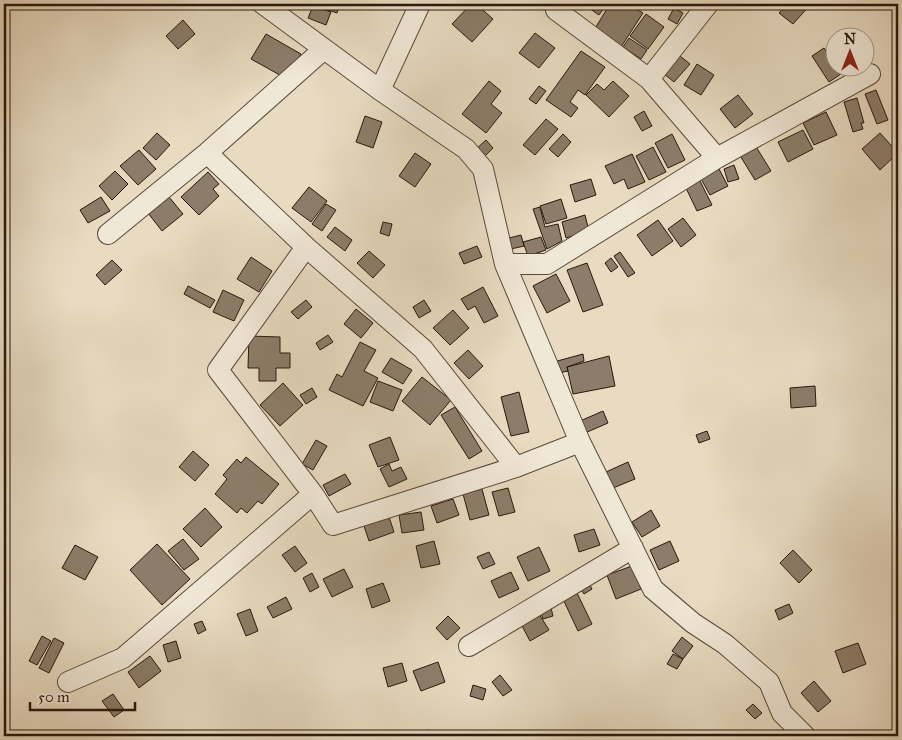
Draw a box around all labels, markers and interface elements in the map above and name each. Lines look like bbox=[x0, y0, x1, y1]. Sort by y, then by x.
north arrow bbox=[824, 28, 874, 78]
text: N bbox=[844, 31, 856, 48]
scale bar bbox=[30, 680, 135, 712]
text: 50 m bbox=[38, 688, 70, 706]

